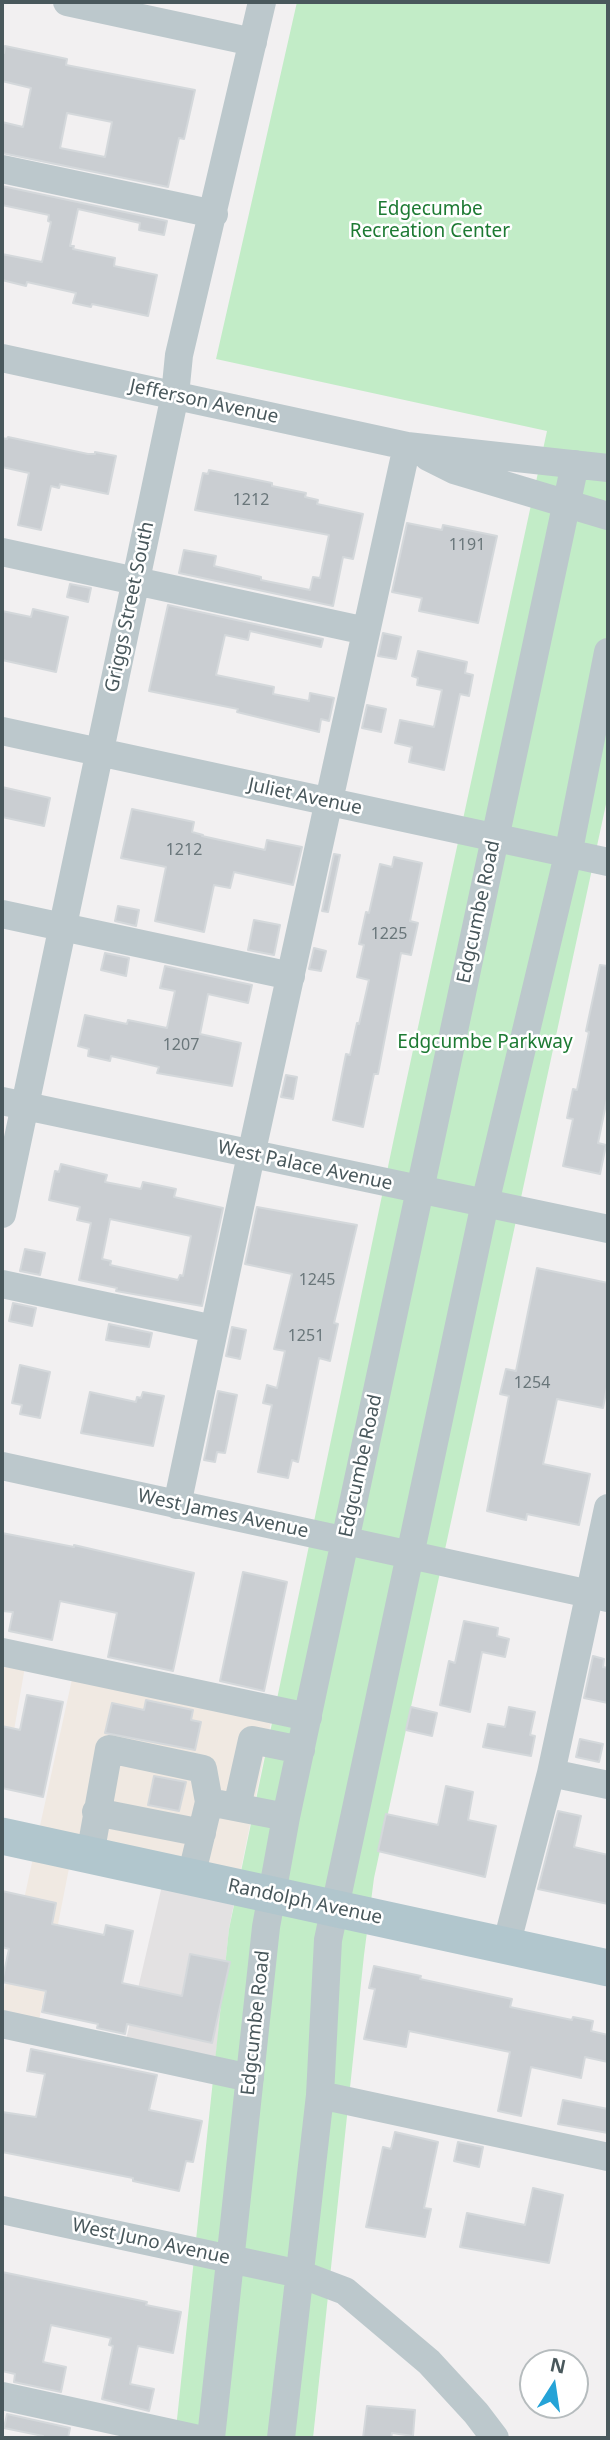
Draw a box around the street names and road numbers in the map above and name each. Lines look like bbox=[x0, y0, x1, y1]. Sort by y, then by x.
street label: Jefferson Avenue bbox=[128, 375, 280, 429]
street label: Griggs Street South bbox=[101, 519, 159, 695]
street label: Juliet Avenue bbox=[246, 774, 364, 820]
street label: Edgcumbe Road bbox=[453, 838, 505, 986]
street label: West Palace Avenue bbox=[216, 1136, 394, 1196]
street label: Edgcumbe Road bbox=[335, 1392, 387, 1540]
street label: West James Avenue bbox=[136, 1485, 310, 1543]
street label: Randolph Avenue bbox=[226, 1874, 384, 1930]
street label: Edgcumbe Road bbox=[237, 1949, 275, 2097]
street label: West Juno Avenue bbox=[70, 2214, 232, 2270]

